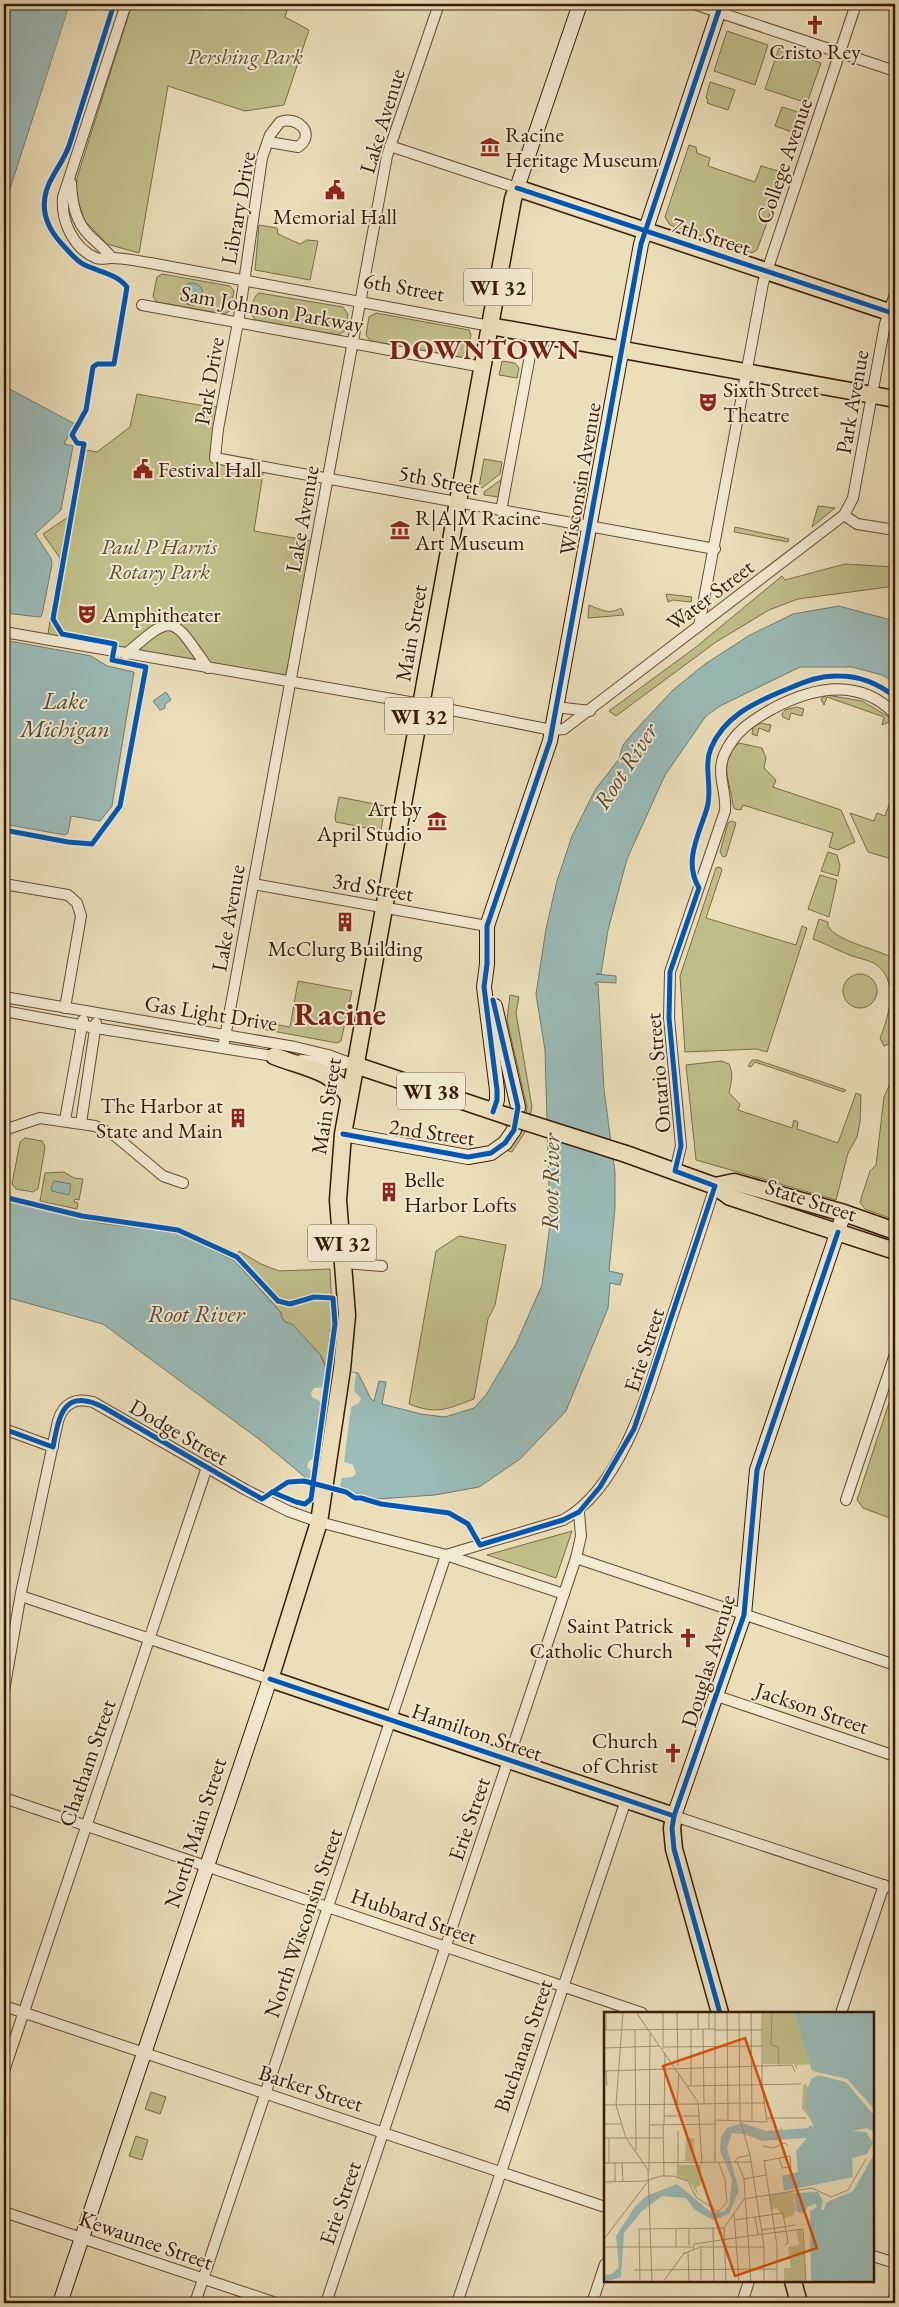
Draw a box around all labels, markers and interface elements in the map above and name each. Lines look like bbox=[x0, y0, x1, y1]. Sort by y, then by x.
church icon: Cristo Rey bbox=[804, 14, 826, 36]
place label: Cristo Rey bbox=[769, 37, 861, 66]
park label: Pershing Park bbox=[187, 42, 303, 71]
street label: Lake Avenue bbox=[352, 65, 412, 177]
street label: College Avenue bbox=[749, 94, 819, 228]
place label: Racine Heritage Museum bbox=[505, 120, 658, 174]
museum icon: Racine Heritage Museum bbox=[479, 136, 501, 158]
street label: Library Drive bbox=[214, 149, 262, 267]
public building icon: Memorial Hall bbox=[324, 179, 346, 201]
place label: Memorial Hall bbox=[273, 202, 397, 231]
street label: 7th Street bbox=[668, 210, 754, 262]
street label: 6th Street bbox=[361, 266, 447, 308]
road number: WI 32 bbox=[464, 268, 532, 306]
street label: Sam Johnson Parkway bbox=[178, 279, 366, 339]
district label: DOWNTOWN bbox=[389, 331, 581, 367]
street label: Park Drive bbox=[187, 334, 231, 427]
street label: Park Avenue bbox=[829, 347, 875, 456]
place label: Sixth Street Theatre bbox=[723, 375, 819, 429]
theatre icon: Sixth Street Theatre bbox=[697, 391, 719, 413]
street label: Wisconsin Avenue bbox=[552, 400, 608, 558]
place label: Festival Hall bbox=[158, 455, 262, 484]
public building icon: Festival Hall bbox=[132, 458, 154, 480]
street label: 5th Street bbox=[396, 458, 482, 502]
street label: Lake Avenue bbox=[278, 463, 326, 575]
place label: R|A|M Racine Art Museum bbox=[414, 503, 541, 557]
museum icon: R|A|M Racine Art Museum bbox=[389, 519, 411, 541]
park label: Paul P Harris Rotary Park bbox=[101, 532, 218, 586]
street label: Water Street bbox=[660, 553, 760, 637]
street label: Main Street bbox=[388, 582, 434, 684]
place label: Amphitheater bbox=[101, 600, 221, 629]
theatre icon: Amphitheater bbox=[76, 603, 98, 625]
water label: Lake Michigan bbox=[18, 685, 110, 744]
road number: WI 32 bbox=[385, 698, 453, 734]
water label: Root River bbox=[586, 715, 666, 815]
place label: Art by April Studio bbox=[316, 794, 422, 848]
museum icon: Art by April Studio bbox=[426, 810, 448, 832]
street label: Lake Avenue bbox=[204, 862, 252, 974]
street label: 3rd Street bbox=[330, 866, 416, 908]
building icon: McClurg Building bbox=[334, 911, 356, 933]
place label: McClurg Building bbox=[267, 934, 423, 963]
street label: Gas Light Drive bbox=[143, 988, 280, 1038]
district label: Racine bbox=[294, 993, 386, 1035]
street label: Ontario Street bbox=[638, 1012, 678, 1134]
street label: Main Street bbox=[304, 1055, 348, 1157]
road number: WI 38 bbox=[397, 1072, 465, 1110]
place label: The Harbor at State and Main bbox=[96, 1091, 223, 1145]
building icon: The Harbor at State and Main bbox=[227, 1107, 249, 1129]
street label: 2nd Street bbox=[387, 1112, 477, 1152]
water label: Root River bbox=[534, 1131, 566, 1231]
place label: Belle Harbor Lofts bbox=[404, 1165, 517, 1219]
street label: State Street bbox=[762, 1172, 860, 1228]
building icon: Belle Harbor Lofts bbox=[378, 1181, 400, 1203]
road number: WI 32 bbox=[308, 1224, 376, 1262]
water label: Root River bbox=[147, 1298, 247, 1329]
street label: Erie Street bbox=[617, 1304, 671, 1396]
street label: Dodge Street bbox=[124, 1392, 234, 1472]
street label: Douglas Avenue bbox=[674, 1591, 742, 1731]
place label: Saint Patrick Catholic Church bbox=[530, 1611, 674, 1665]
church icon: Saint Patrick Catholic Church bbox=[677, 1627, 699, 1649]
street label: Jackson Street bbox=[750, 1674, 873, 1741]
street label: Chatham Street bbox=[52, 1696, 122, 1830]
street label: Hamilton Street bbox=[408, 1696, 546, 1768]
place label: Church of Christ bbox=[582, 1726, 658, 1780]
church icon: Church of Christ bbox=[662, 1742, 684, 1764]
street label: North Main Street bbox=[157, 1754, 233, 1912]
street label: Erie Street bbox=[441, 1773, 497, 1865]
street label: North Wisconsin Street bbox=[257, 1824, 349, 2022]
street label: Hubbard Street bbox=[347, 1881, 481, 1951]
street label: Buchanan Street bbox=[487, 1976, 559, 2116]
inset map bbox=[604, 2012, 874, 2282]
street label: Barker Street bbox=[255, 2058, 367, 2119]
street label: Erie Street bbox=[312, 2157, 368, 2249]
street label: Kewaunee Street bbox=[75, 2204, 217, 2277]

